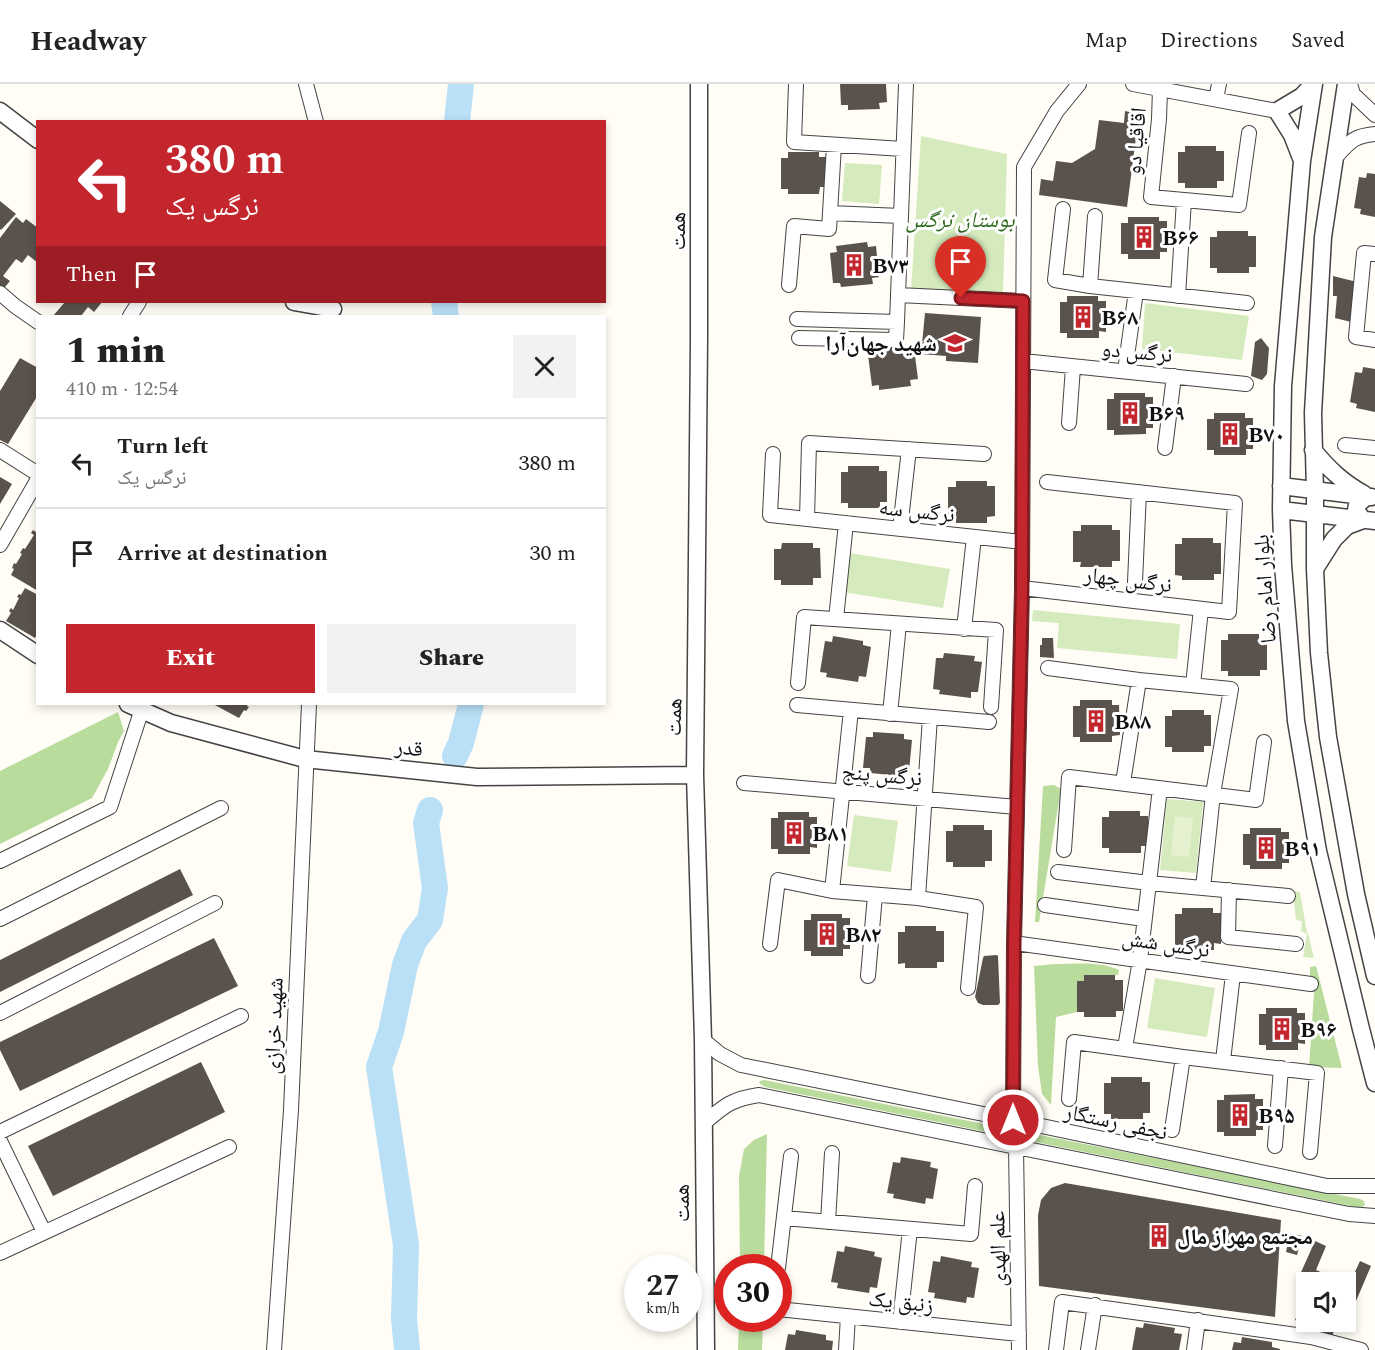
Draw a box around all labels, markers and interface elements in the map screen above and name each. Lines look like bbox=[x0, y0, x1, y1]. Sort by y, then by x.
text: Headway bbox=[30, 20, 146, 63]
text: Map bbox=[1085, 25, 1127, 57]
text: Directions bbox=[1160, 25, 1258, 57]
text: Saved bbox=[1291, 25, 1345, 57]
street label: اقاقیا دو bbox=[1117, 106, 1156, 176]
text: 380 m bbox=[165, 129, 284, 192]
icon: left bbox=[66, 144, 144, 222]
text: نرگس یک bbox=[165, 186, 259, 228]
park label: بوستان نرگس bbox=[906, 204, 1015, 237]
street label: همت bbox=[662, 212, 695, 250]
place label: B۶۶ bbox=[1162, 222, 1199, 255]
building icon: B۶۶ bbox=[1131, 224, 1157, 250]
pin bbox=[935, 236, 986, 298]
icon: arrive bbox=[944, 245, 977, 278]
place label: B۷۳ bbox=[872, 250, 909, 283]
building icon: B۷۳ bbox=[841, 252, 867, 278]
text: Then bbox=[66, 258, 117, 291]
icon: arrive bbox=[129, 258, 162, 291]
place label: B۶۸ bbox=[1101, 302, 1138, 335]
building icon: B۶۸ bbox=[1070, 304, 1096, 330]
text: 1 min bbox=[66, 324, 166, 379]
place label: شهید جهان‌آرا bbox=[825, 328, 937, 361]
school or university icon: شهید جهان‌آرا bbox=[942, 330, 968, 356]
street label: نرگس دو bbox=[1100, 333, 1174, 372]
button: close bbox=[513, 335, 576, 398]
text: 410 m · 12:54 bbox=[66, 374, 178, 404]
place label: B۶۹ bbox=[1148, 398, 1185, 431]
building icon: B۶۹ bbox=[1117, 400, 1143, 426]
place label: B۷۰ bbox=[1248, 419, 1285, 452]
building icon: B۷۰ bbox=[1217, 421, 1243, 447]
text: Turn left bbox=[117, 430, 209, 463]
icon: left bbox=[66, 447, 99, 480]
text: 380 m bbox=[519, 447, 576, 480]
text: نرگس یک bbox=[117, 463, 187, 493]
street label: نرگس سه bbox=[877, 491, 957, 532]
street label: بلوار امام رضا bbox=[1245, 533, 1286, 645]
icon: arrive bbox=[66, 537, 99, 570]
text: Arrive at destination bbox=[117, 537, 328, 570]
text: 30 m bbox=[530, 537, 576, 570]
street label: نرگس چهار bbox=[1081, 559, 1174, 602]
button: Exit bbox=[66, 624, 315, 693]
button: Share bbox=[327, 624, 576, 693]
street label: همت bbox=[658, 698, 691, 736]
place label: B۸۸ bbox=[1114, 706, 1151, 739]
building icon: B۸۸ bbox=[1083, 708, 1109, 734]
street label: قدر bbox=[392, 731, 425, 766]
street label: نرگس پنج bbox=[840, 756, 923, 795]
place label: B۸۱ bbox=[812, 818, 849, 851]
building icon: B۸۱ bbox=[781, 820, 807, 846]
place label: B۹۱ bbox=[1284, 833, 1321, 866]
building icon: B۹۱ bbox=[1253, 835, 1279, 861]
place label: B۸۲ bbox=[845, 919, 882, 952]
building icon: B۸۲ bbox=[814, 921, 840, 947]
street label: نرگس شش bbox=[1120, 922, 1212, 967]
street label: شهید خرازی bbox=[256, 977, 293, 1075]
place label: B۹۶ bbox=[1300, 1014, 1337, 1047]
building icon: B۹۶ bbox=[1269, 1016, 1295, 1042]
position arrow bbox=[981, 1088, 1045, 1152]
street label: نجفی رستگار bbox=[1060, 1095, 1170, 1150]
place label: B۹۵ bbox=[1258, 1100, 1295, 1133]
building icon: B۹۵ bbox=[1227, 1102, 1253, 1128]
street label: همت bbox=[666, 1184, 699, 1222]
street label: علم الهدی bbox=[981, 1211, 1016, 1287]
place label: مجتمع مهراز مال bbox=[1177, 1221, 1313, 1254]
building icon: مجتمع مهراز مال bbox=[1146, 1223, 1172, 1249]
speed limit sign: 30 bbox=[714, 1254, 792, 1332]
text: 27 bbox=[646, 1263, 680, 1309]
map controls bbox=[1296, 1272, 1356, 1332]
button: sound bbox=[1296, 1272, 1356, 1332]
street label: زنبق یک bbox=[867, 1283, 935, 1322]
text: km/h bbox=[646, 1297, 680, 1320]

